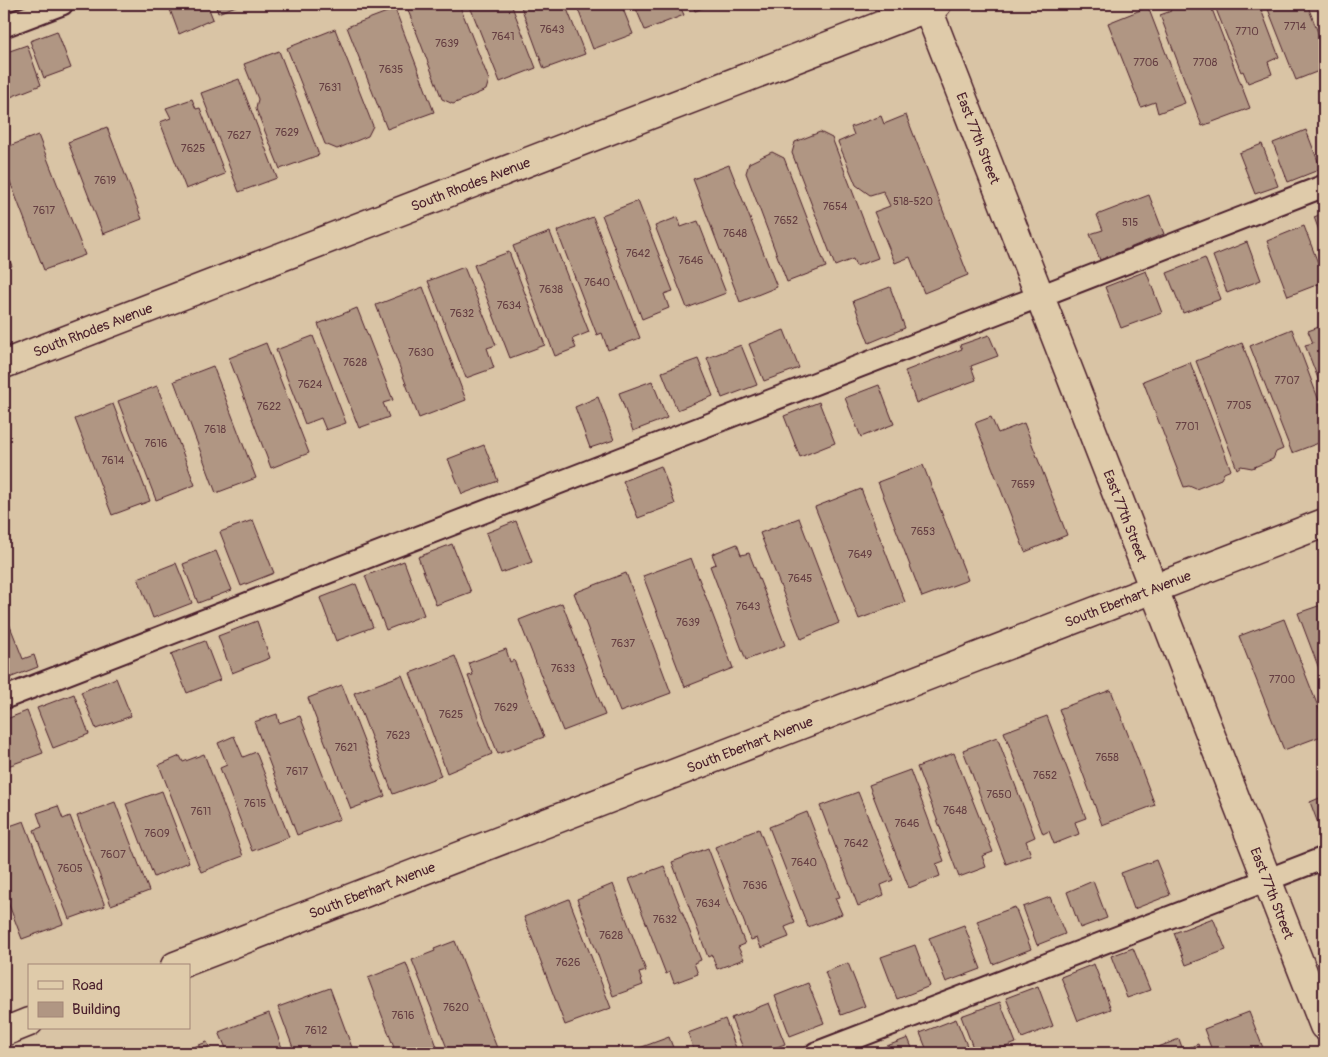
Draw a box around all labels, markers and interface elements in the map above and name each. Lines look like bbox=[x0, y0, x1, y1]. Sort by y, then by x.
house number: 7714 bbox=[1284, 20, 1307, 33]
house number: 7643 bbox=[540, 23, 564, 36]
house number: 7710 bbox=[1235, 25, 1259, 38]
house number: 7641 bbox=[492, 30, 514, 43]
house number: 7639 bbox=[435, 37, 459, 50]
house number: 7706 bbox=[1133, 56, 1159, 69]
house number: 7708 bbox=[1193, 56, 1218, 69]
house number: 7635 bbox=[379, 63, 403, 76]
house number: 7631 bbox=[319, 81, 341, 94]
street label: East 77th Street bbox=[952, 90, 1003, 187]
house number: 7629 bbox=[275, 126, 299, 139]
house number: 7627 bbox=[227, 129, 251, 142]
house number: 7625 bbox=[181, 142, 205, 155]
street label: South Rhodes Avenue bbox=[409, 154, 533, 215]
house number: 7619 bbox=[94, 174, 116, 187]
house number: 518-520 bbox=[893, 195, 933, 208]
house number: 7654 bbox=[823, 200, 848, 213]
house number: 7617 bbox=[33, 204, 55, 217]
house number: 7652 bbox=[774, 214, 798, 227]
house number: 515 bbox=[1122, 216, 1138, 229]
house number: 7648 bbox=[723, 227, 748, 240]
house number: 7642 bbox=[626, 247, 650, 260]
house number: 7646 bbox=[678, 254, 704, 267]
house number: 7640 bbox=[584, 276, 610, 289]
house number: 7638 bbox=[539, 283, 563, 296]
house number: 7634 bbox=[497, 299, 522, 312]
street label: South Rhodes Avenue bbox=[31, 300, 155, 361]
house number: 7632 bbox=[450, 307, 474, 320]
house number: 7630 bbox=[408, 346, 434, 359]
house number: 7628 bbox=[343, 356, 367, 369]
house number: 7707 bbox=[1275, 374, 1300, 387]
house number: 7624 bbox=[298, 378, 323, 391]
house number: 7705 bbox=[1226, 399, 1252, 412]
house number: 7622 bbox=[257, 400, 281, 413]
house number: 7701 bbox=[1175, 420, 1199, 433]
house number: 7618 bbox=[204, 423, 226, 436]
house number: 7616 bbox=[145, 437, 167, 450]
house number: 7614 bbox=[102, 454, 125, 467]
street label: East 77th Street bbox=[1099, 468, 1150, 564]
house number: 7659 bbox=[1011, 478, 1035, 491]
house number: 7653 bbox=[911, 525, 935, 538]
house number: 7649 bbox=[848, 548, 872, 561]
street label: South Eberhart Avenue bbox=[1062, 567, 1193, 631]
house number: 7645 bbox=[788, 572, 812, 585]
house number: 7643 bbox=[736, 600, 760, 613]
house number: 7639 bbox=[676, 616, 700, 629]
house number: 7637 bbox=[611, 637, 635, 650]
house number: 7633 bbox=[551, 662, 575, 675]
house number: 7700 bbox=[1269, 673, 1295, 686]
house number: 7629 bbox=[494, 701, 518, 714]
house number: 7625 bbox=[439, 708, 463, 721]
street label: South Eberhart Avenue bbox=[684, 713, 816, 777]
house number: 7623 bbox=[386, 729, 410, 742]
house number: 7621 bbox=[335, 741, 357, 754]
house number: 7658 bbox=[1095, 751, 1119, 764]
house number: 7617 bbox=[286, 765, 308, 778]
house number: 7652 bbox=[1033, 769, 1057, 782]
house number: 7650 bbox=[986, 788, 1012, 801]
house number: 7615 bbox=[244, 797, 266, 810]
house number: 7648 bbox=[943, 804, 968, 817]
house number: 7611 bbox=[191, 805, 211, 818]
house number: 7646 bbox=[894, 817, 920, 830]
house number: 7609 bbox=[144, 827, 170, 840]
house number: 7642 bbox=[844, 837, 868, 850]
street label: East 77th Street bbox=[1246, 845, 1297, 942]
house number: 7607 bbox=[100, 848, 126, 861]
house number: 7640 bbox=[791, 856, 817, 869]
street label: South Eberhart Avenue bbox=[306, 858, 438, 923]
house number: 7605 bbox=[57, 862, 83, 875]
house number: 7636 bbox=[743, 879, 767, 892]
house number: 7634 bbox=[696, 897, 721, 910]
house number: 7632 bbox=[653, 913, 677, 926]
house number: 7628 bbox=[599, 929, 623, 942]
house number: 7626 bbox=[556, 956, 580, 969]
legend bbox=[28, 964, 190, 1030]
text: Road bbox=[72, 976, 103, 995]
text: Building bbox=[72, 1000, 120, 1019]
house number: 7620 bbox=[443, 1001, 469, 1014]
house number: 7616 bbox=[392, 1009, 414, 1022]
house number: 7612 bbox=[305, 1024, 327, 1037]

